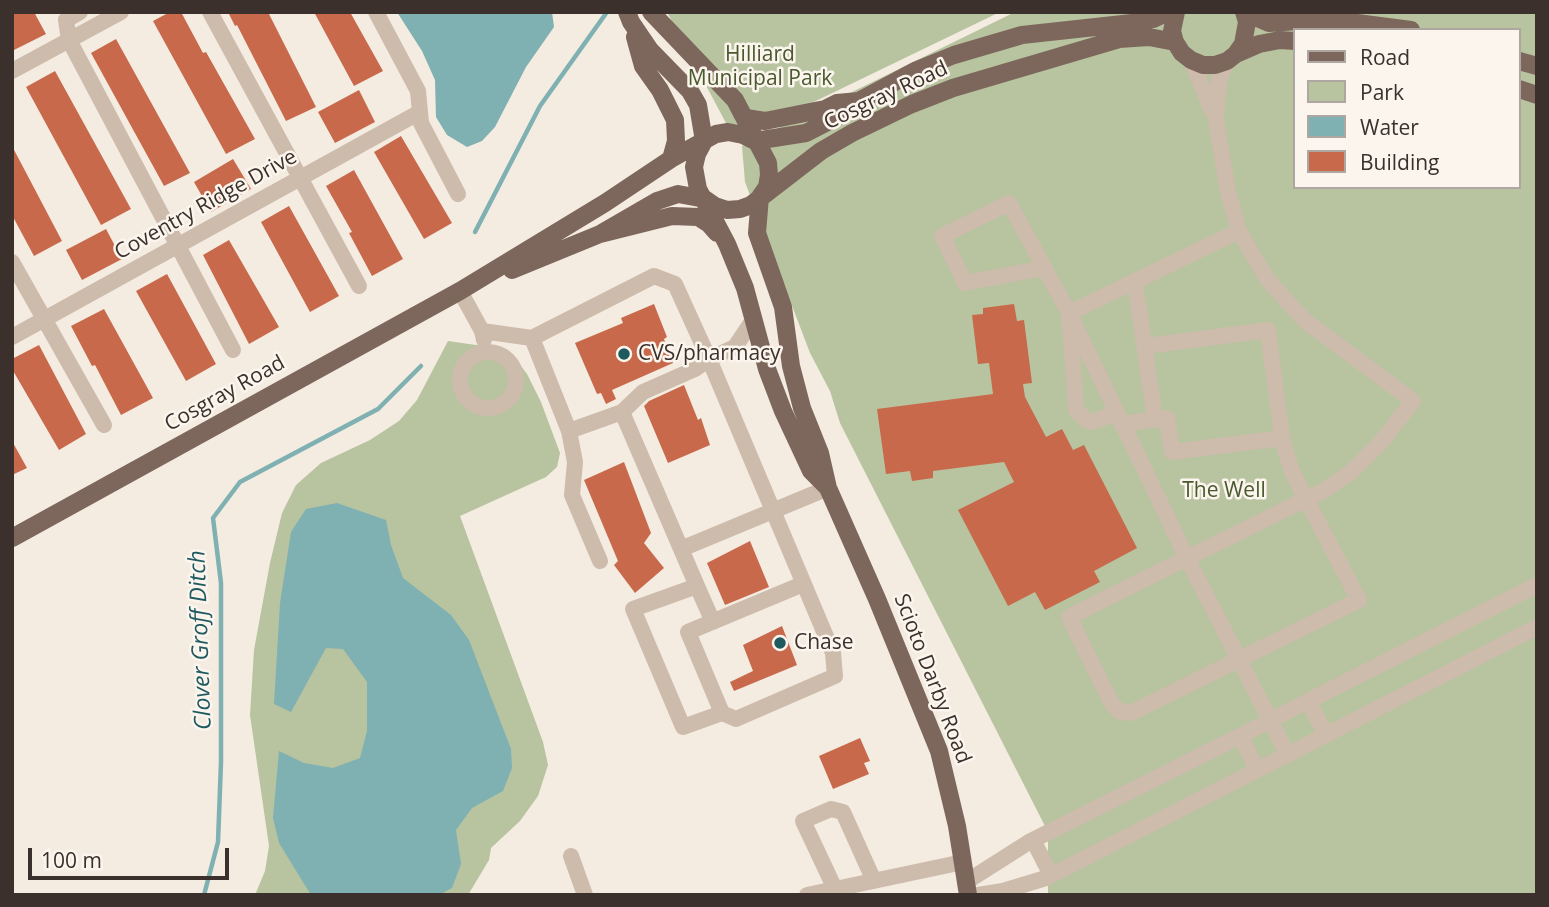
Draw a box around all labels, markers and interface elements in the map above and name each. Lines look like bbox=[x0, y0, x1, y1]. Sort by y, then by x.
legend bbox=[1294, 28, 1521, 189]
park label: Hilliard Municipal Park bbox=[688, 42, 832, 92]
text: Road bbox=[1360, 43, 1410, 71]
street label: Cosgray Road bbox=[820, 56, 952, 136]
text: Park bbox=[1360, 78, 1404, 106]
text: Water bbox=[1360, 113, 1419, 141]
street label: Coventry Ridge Drive bbox=[111, 144, 301, 266]
text: Building bbox=[1360, 148, 1439, 176]
place label: CVS/pharmacy bbox=[638, 341, 781, 367]
marker: CVS/pharmacy bbox=[616, 346, 632, 362]
street label: Cosgray Road bbox=[160, 351, 290, 437]
park label: The Well bbox=[1182, 478, 1266, 504]
water label: Clover Groff Ditch bbox=[184, 550, 218, 730]
street label: Scioto Darby Road bbox=[888, 591, 976, 767]
place label: Chase bbox=[794, 630, 854, 656]
marker: Chase bbox=[772, 635, 788, 651]
scale bar bbox=[32, 834, 233, 878]
text: 100 m bbox=[41, 846, 102, 874]

